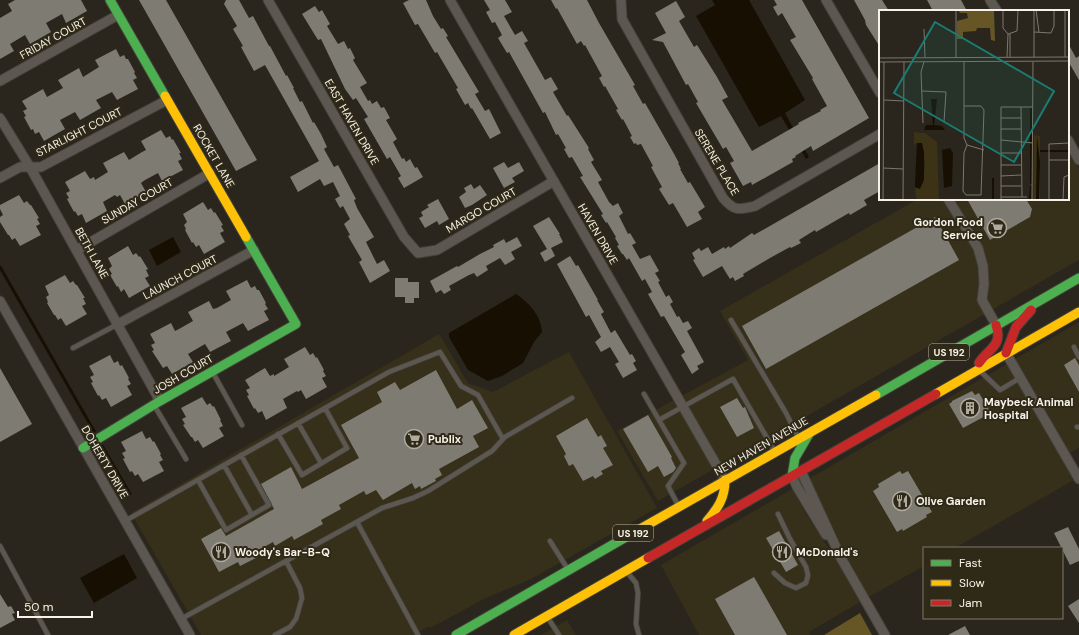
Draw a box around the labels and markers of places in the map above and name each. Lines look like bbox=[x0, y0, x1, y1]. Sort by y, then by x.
place label: Gordon Food Service bbox=[914, 215, 983, 242]
supermarket icon: Gordon Food Service bbox=[986, 217, 1008, 239]
place label: Maybeck Animal Hospital bbox=[984, 395, 1073, 422]
building icon: Maybeck Animal Hospital bbox=[959, 397, 981, 419]
supermarket icon: Publix bbox=[403, 428, 425, 450]
place label: Publix bbox=[428, 432, 462, 446]
restaurant icon: Olive Garden bbox=[891, 490, 913, 512]
place label: Olive Garden bbox=[916, 494, 986, 508]
restaurant icon: Woody's Bar-B-Q bbox=[210, 541, 232, 563]
restaurant icon: McDonald's bbox=[771, 541, 793, 563]
place label: Woody's Bar-B-Q bbox=[235, 545, 330, 559]
place label: McDonald's bbox=[796, 545, 858, 559]

